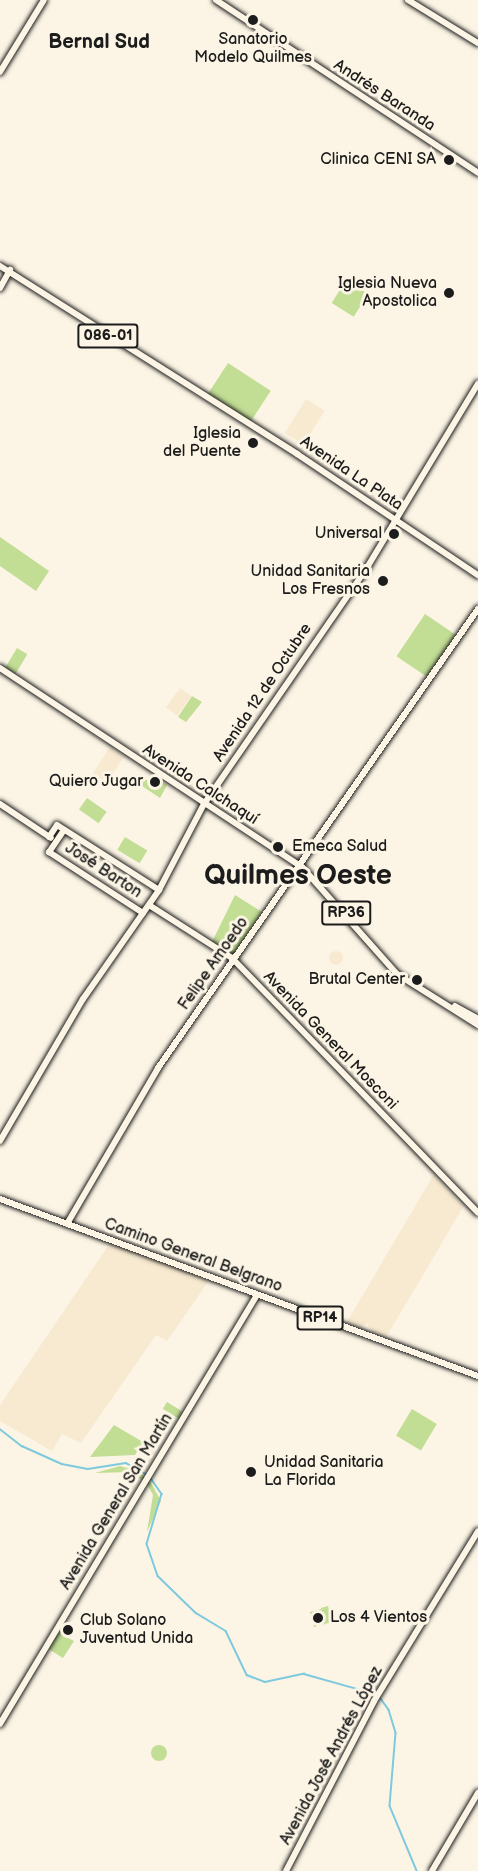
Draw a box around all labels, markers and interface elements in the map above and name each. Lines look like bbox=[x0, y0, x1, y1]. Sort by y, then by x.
marker: Sanatorio Modelo Quilmes bbox=[244, 11, 262, 29]
district label: Bernal Sud bbox=[48, 30, 150, 54]
place label: Sanatorio Modelo Quilmes bbox=[194, 30, 312, 68]
street label: Andrés Baranda bbox=[330, 56, 438, 136]
place label: Clinica CENI SA bbox=[320, 150, 436, 170]
marker: Clinica CENI SA bbox=[440, 151, 458, 169]
place label: Iglesia Nueva Apostolica bbox=[338, 274, 437, 312]
marker: Iglesia Nueva Apostolica bbox=[442, 286, 456, 300]
road number: 086-01 bbox=[76, 324, 140, 348]
place label: Iglesia del Puente bbox=[163, 424, 241, 462]
street label: Avenida La Plata bbox=[296, 433, 406, 515]
marker: Iglesia del Puente bbox=[246, 436, 260, 450]
place label: Universal bbox=[315, 524, 382, 544]
marker: Universal bbox=[387, 527, 401, 541]
place label: Unidad Sanitaria Los Fresnos bbox=[250, 562, 370, 600]
marker: Unidad Sanitaria Los Fresnos bbox=[374, 572, 392, 590]
street label: Avenida 12 de Octubre bbox=[210, 620, 316, 766]
street label: Avenida Calchaquí bbox=[139, 740, 261, 830]
place label: Quiero Jugar bbox=[48, 772, 143, 792]
marker: Quiero Jugar bbox=[148, 775, 162, 789]
place label: Emeca Salud bbox=[292, 837, 388, 857]
marker: Emeca Salud bbox=[269, 838, 287, 856]
street label: José Barton bbox=[61, 839, 145, 903]
district label: Quilmes Oeste bbox=[204, 859, 392, 893]
road number: RP36 bbox=[320, 901, 372, 925]
street label: Felipe Amoedo bbox=[175, 914, 253, 1014]
street label: Avenida General Mosconi bbox=[259, 968, 401, 1114]
place label: Brutal Center bbox=[308, 970, 405, 990]
marker: Brutal Center bbox=[410, 973, 424, 987]
street label: Camino General Belgrano bbox=[101, 1215, 285, 1297]
road number: RP14 bbox=[296, 1306, 344, 1330]
street label: Avenida General San Martín bbox=[57, 1410, 177, 1594]
place label: Unidad Sanitaria La Florida bbox=[264, 1453, 384, 1491]
marker: Unidad Sanitaria La Florida bbox=[242, 1463, 260, 1481]
place label: Los 4 Vientos bbox=[330, 1608, 428, 1628]
place label: Club Solano Juventud Unida bbox=[80, 1611, 193, 1649]
marker: Los 4 Vientos bbox=[311, 1611, 325, 1625]
marker: Club Solano Juventud Unida bbox=[61, 1623, 75, 1637]
street label: Avenida José Andrés López bbox=[277, 1663, 387, 1849]

